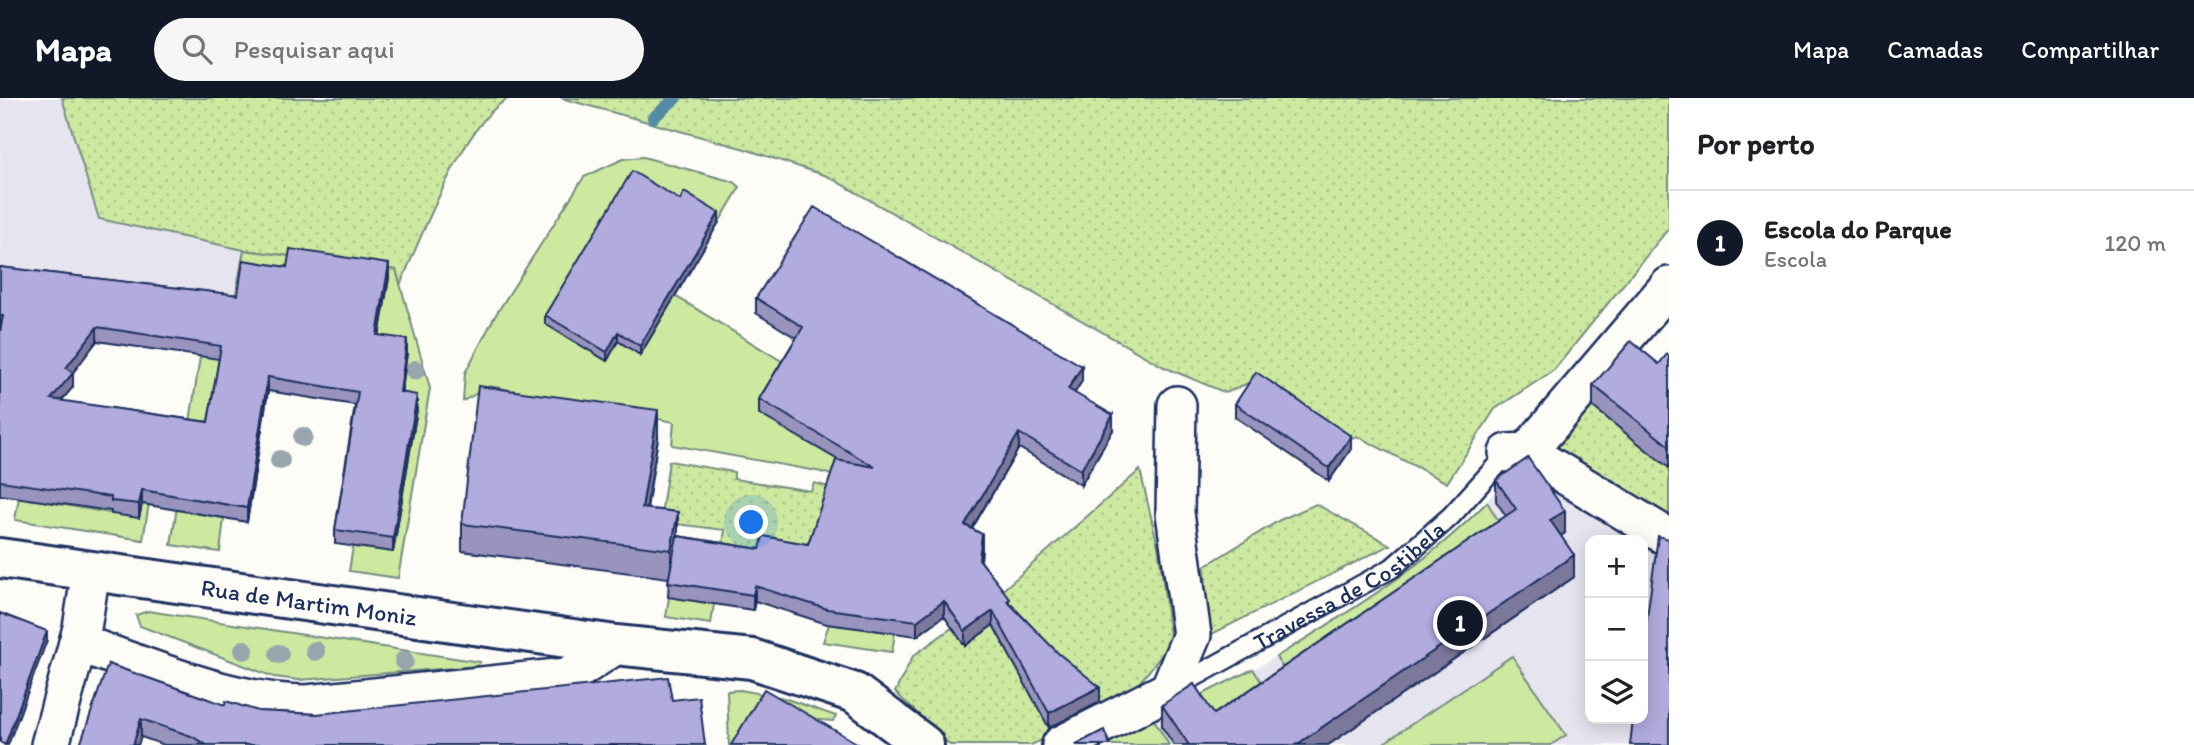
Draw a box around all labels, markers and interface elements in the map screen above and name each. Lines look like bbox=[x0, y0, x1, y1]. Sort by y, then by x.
search box bbox=[154, 18, 644, 81]
text: Mapa bbox=[35, 30, 112, 69]
icon: search bbox=[178, 30, 216, 68]
text: Pesquisar aqui bbox=[234, 33, 395, 65]
text: Mapa bbox=[1793, 35, 1849, 64]
text: Camadas bbox=[1887, 35, 1983, 64]
text: Compartilhar bbox=[2021, 35, 2159, 64]
text: Por perto bbox=[1697, 125, 1815, 162]
text: Escola do Parque bbox=[1764, 213, 1952, 245]
text: 1 bbox=[1715, 229, 1725, 257]
text: 120 m bbox=[2105, 229, 2166, 257]
text: Escola bbox=[1764, 245, 1827, 273]
your location bbox=[734, 505, 768, 539]
street label: Travessa de Costibela bbox=[1248, 514, 1451, 656]
map controls bbox=[1585, 535, 1648, 724]
button: + bbox=[1585, 535, 1648, 598]
street label: Rua de Martim Moniz bbox=[199, 572, 419, 631]
pin: 1 bbox=[1437, 597, 1483, 649]
button: − bbox=[1585, 598, 1648, 661]
button: layers bbox=[1585, 661, 1648, 724]

